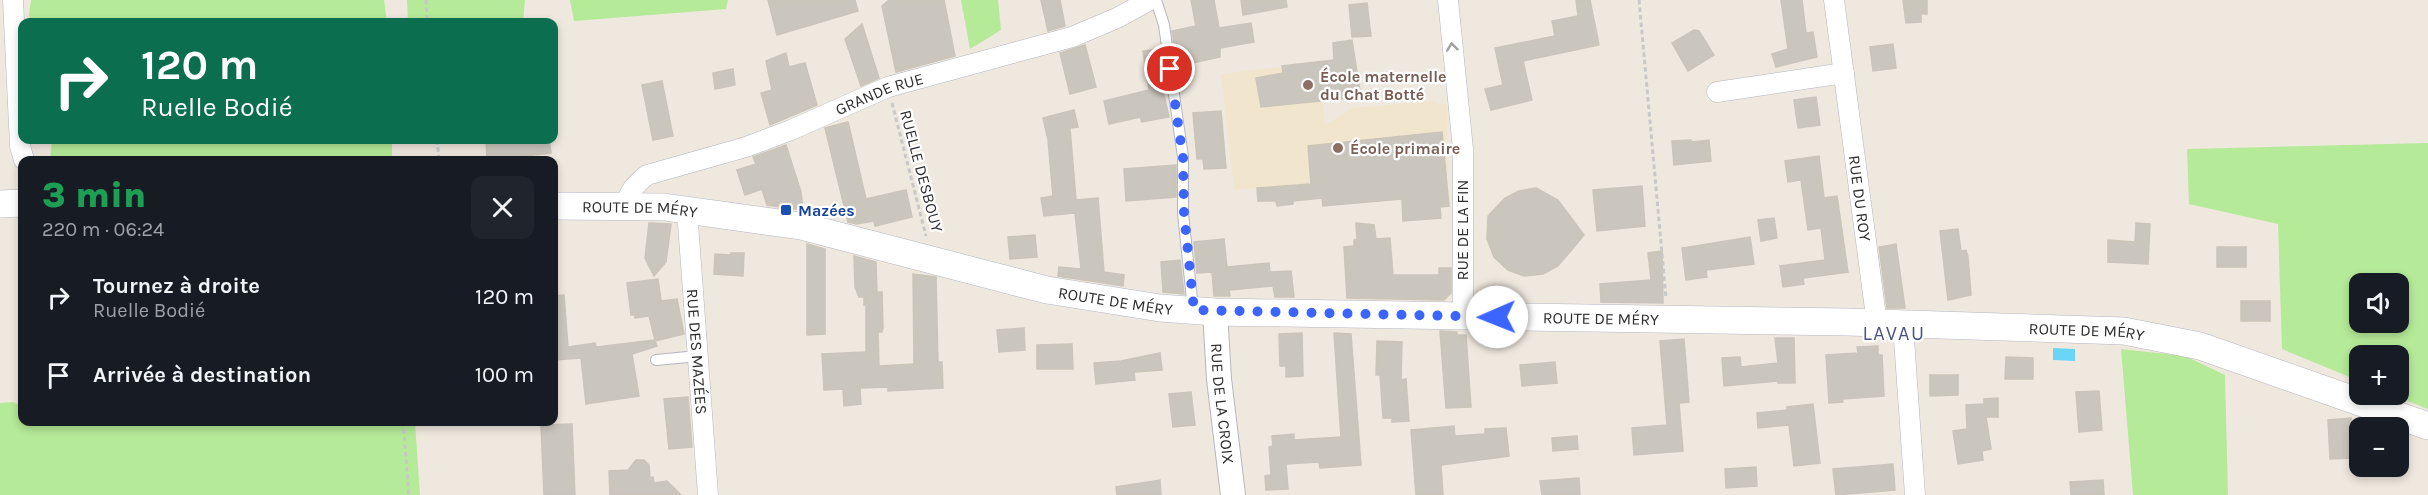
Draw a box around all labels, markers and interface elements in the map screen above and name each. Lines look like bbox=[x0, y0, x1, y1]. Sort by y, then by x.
text: 120 m bbox=[141, 40, 258, 90]
icon: right bbox=[42, 42, 120, 120]
one-way arrow bbox=[1446, 42, 1459, 51]
pin bbox=[1144, 43, 1195, 94]
icon: arrive bbox=[1153, 52, 1186, 85]
place label: École maternelle du Chat Botté bbox=[1320, 67, 1447, 104]
street label: GRANDE RUE bbox=[832, 69, 925, 119]
marker: École maternelle du Chat Botté bbox=[1301, 78, 1315, 92]
text: Ruelle Bodié bbox=[141, 91, 293, 123]
street label: RUELLE DESBOUY bbox=[896, 108, 947, 235]
place label: École primaire bbox=[1350, 139, 1460, 158]
marker: École primaire bbox=[1331, 141, 1345, 155]
street label: RUE DU ROY bbox=[1845, 154, 1875, 243]
text: 3 min bbox=[42, 174, 146, 216]
button: close bbox=[471, 176, 534, 239]
street label: RUE DE LA FIN bbox=[1453, 180, 1472, 280]
street label: ROUTE DE MÉRY bbox=[582, 197, 699, 222]
place label: Mazées bbox=[798, 201, 855, 220]
marker: Mazées bbox=[779, 203, 793, 217]
text: 220 m · 06:24 bbox=[42, 218, 164, 241]
text: Tournez à droite bbox=[93, 273, 260, 299]
map controls bbox=[2349, 273, 2409, 477]
button: sound bbox=[2349, 273, 2409, 333]
icon: right bbox=[42, 281, 75, 314]
street label: ROUTE DE MÉRY bbox=[1057, 283, 1174, 319]
text: 120 m bbox=[475, 284, 534, 310]
position arrow bbox=[1465, 285, 1529, 349]
street label: RUE DES MAZÉES bbox=[683, 288, 711, 415]
text: Ruelle Bodié bbox=[93, 299, 205, 322]
street label: ROUTE DE MÉRY bbox=[1543, 308, 1659, 329]
street label: ROUTE DE MÉRY bbox=[2028, 319, 2146, 345]
district label: LAVAU bbox=[1863, 322, 1925, 345]
street label: RUE DE LA CROIX bbox=[1207, 343, 1238, 465]
button: + bbox=[2349, 345, 2409, 405]
icon: arrive bbox=[42, 359, 75, 392]
text: Arrivée à destination bbox=[93, 362, 311, 388]
text: 100 m bbox=[475, 362, 534, 388]
button: − bbox=[2349, 417, 2409, 477]

